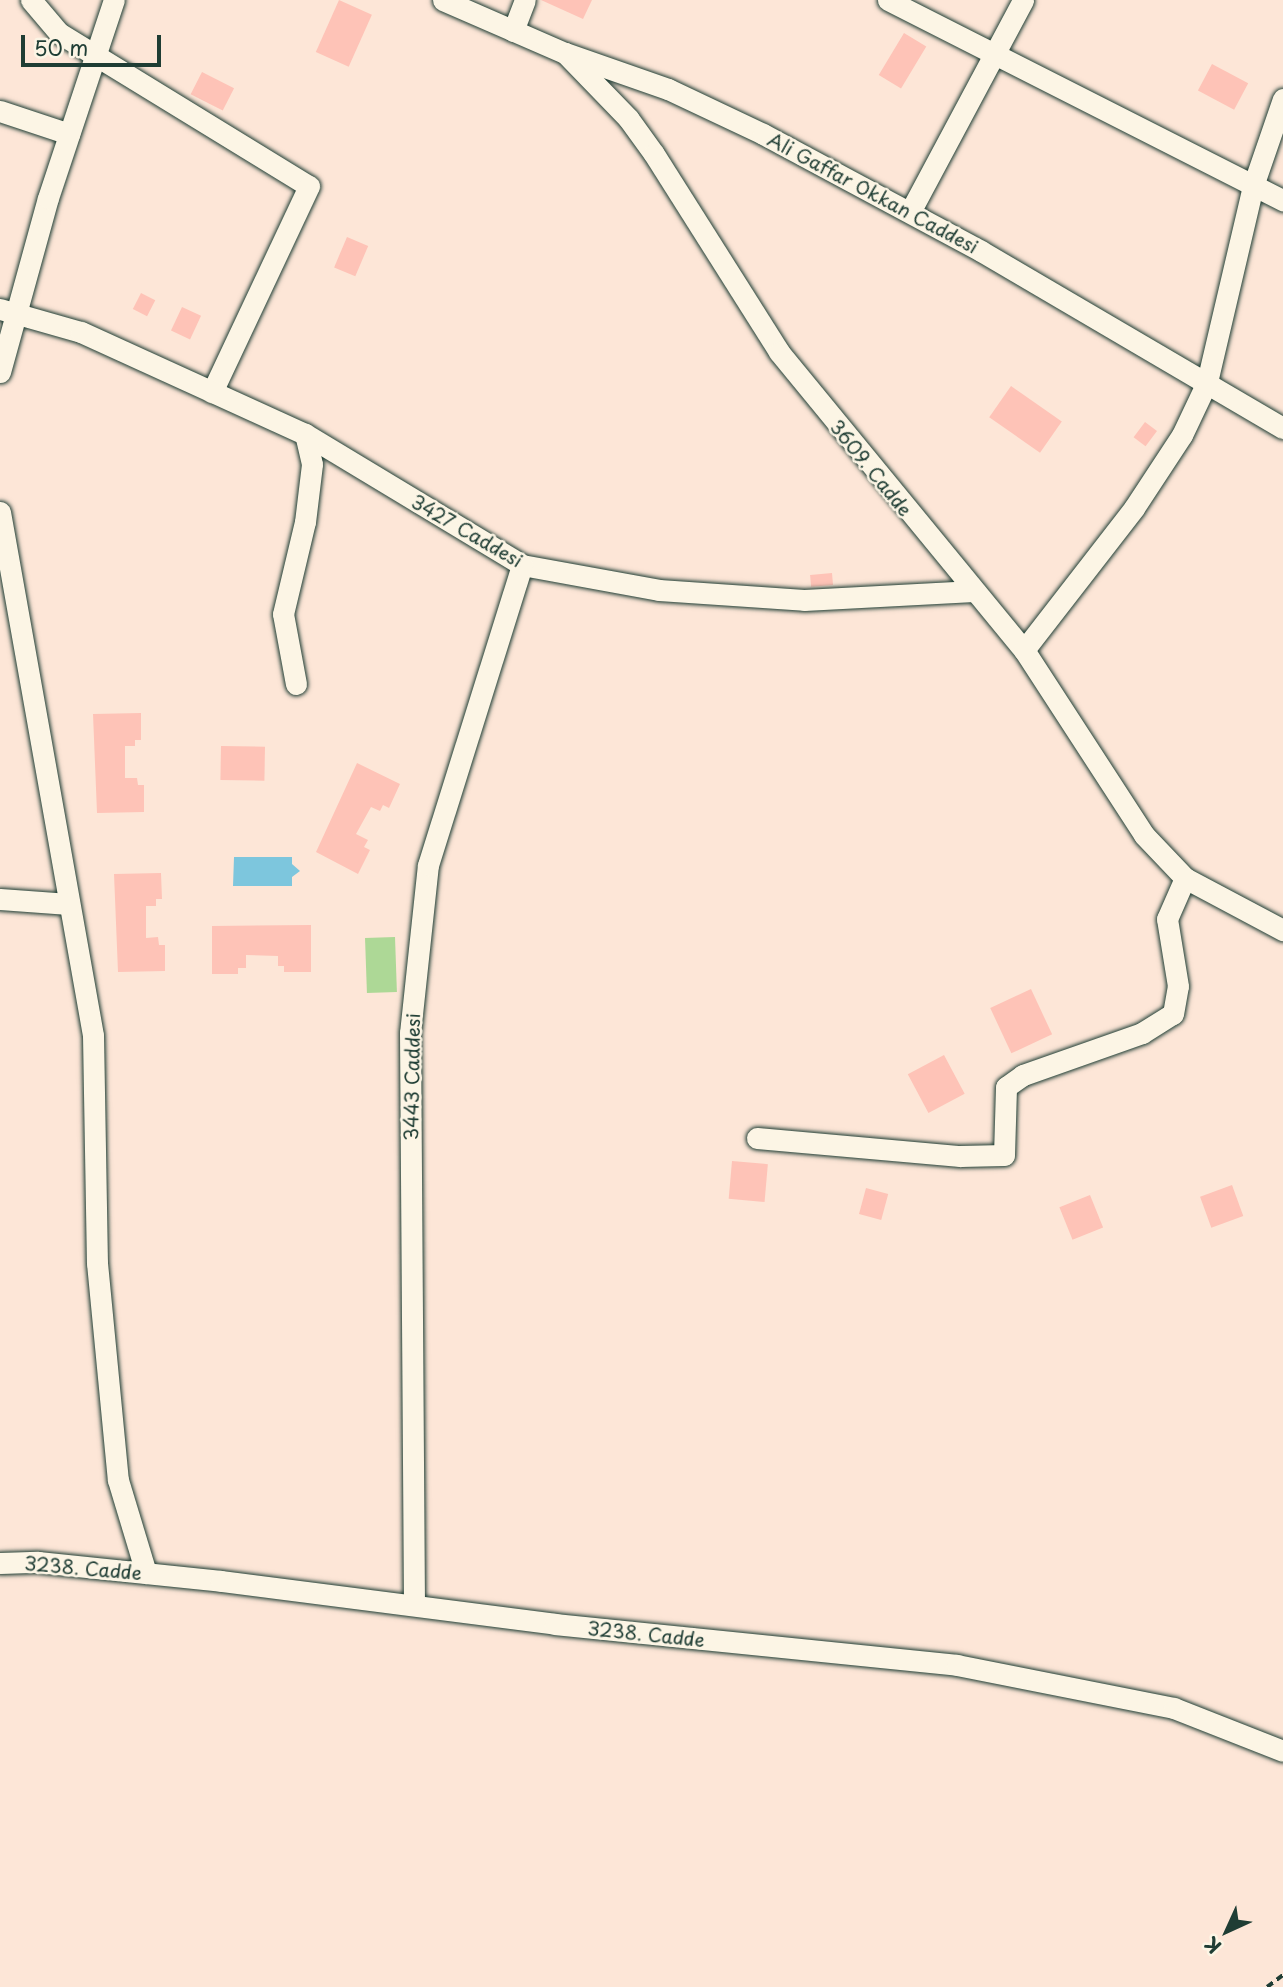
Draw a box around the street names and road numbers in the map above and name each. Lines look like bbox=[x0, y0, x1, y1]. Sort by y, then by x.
street label: Ali Gaffar Okkan Caddesi bbox=[763, 127, 983, 259]
street label: 3609. Cadde bbox=[825, 415, 917, 521]
street label: 3427 Caddesi bbox=[407, 490, 527, 572]
street label: 3443 Caddesi bbox=[399, 1013, 425, 1141]
street label: 3238. Cadde bbox=[23, 1552, 143, 1584]
street label: 3238. Cadde bbox=[586, 1617, 706, 1651]

